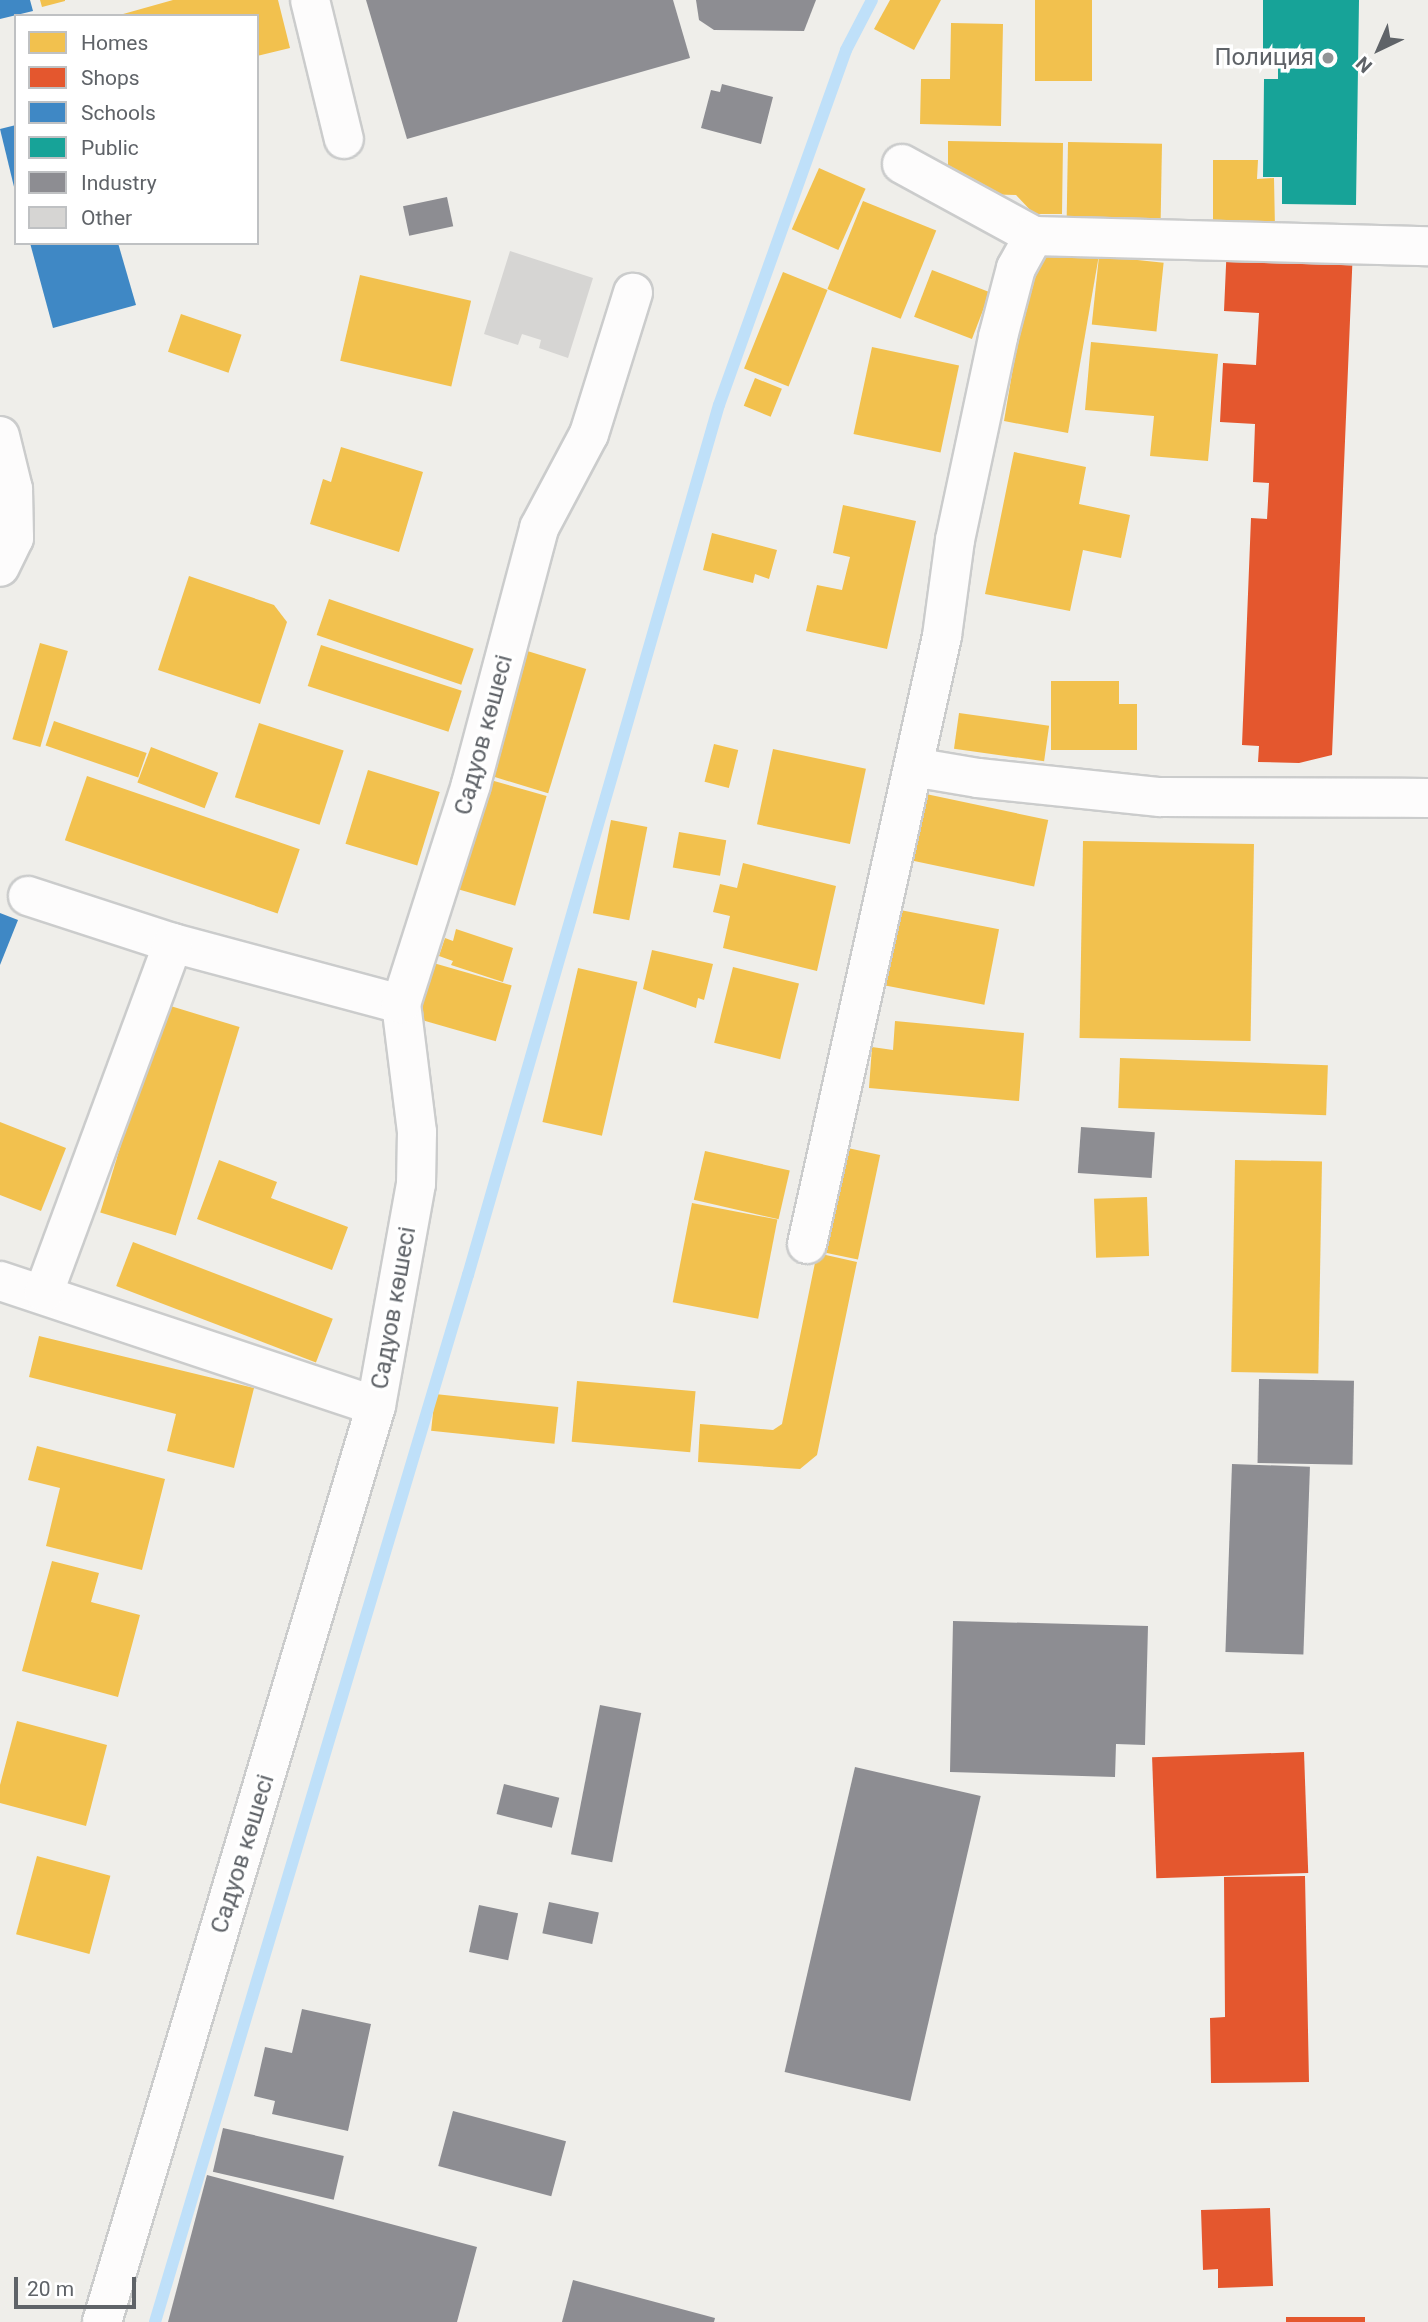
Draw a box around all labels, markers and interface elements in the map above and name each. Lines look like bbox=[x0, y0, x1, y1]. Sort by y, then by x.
legend bbox=[14, 14, 259, 245]
north arrow bbox=[1344, 14, 1414, 84]
text: Homes bbox=[81, 31, 148, 55]
place label: Полиция bbox=[1214, 44, 1314, 72]
marker: Полиция bbox=[1320, 50, 1336, 66]
text: N bbox=[1351, 52, 1377, 77]
text: Shops bbox=[81, 66, 140, 90]
text: Schools bbox=[81, 101, 156, 125]
text: Public bbox=[81, 136, 139, 160]
text: Industry bbox=[81, 171, 157, 195]
text: Other bbox=[81, 206, 132, 230]
street label: Садуов көшесі bbox=[449, 652, 519, 818]
street label: Садуов көшесі bbox=[366, 1224, 422, 1392]
street label: Садуов көшесі bbox=[205, 1771, 281, 1937]
scale bar bbox=[18, 2262, 140, 2306]
text: 20 m bbox=[27, 2277, 74, 2301]

